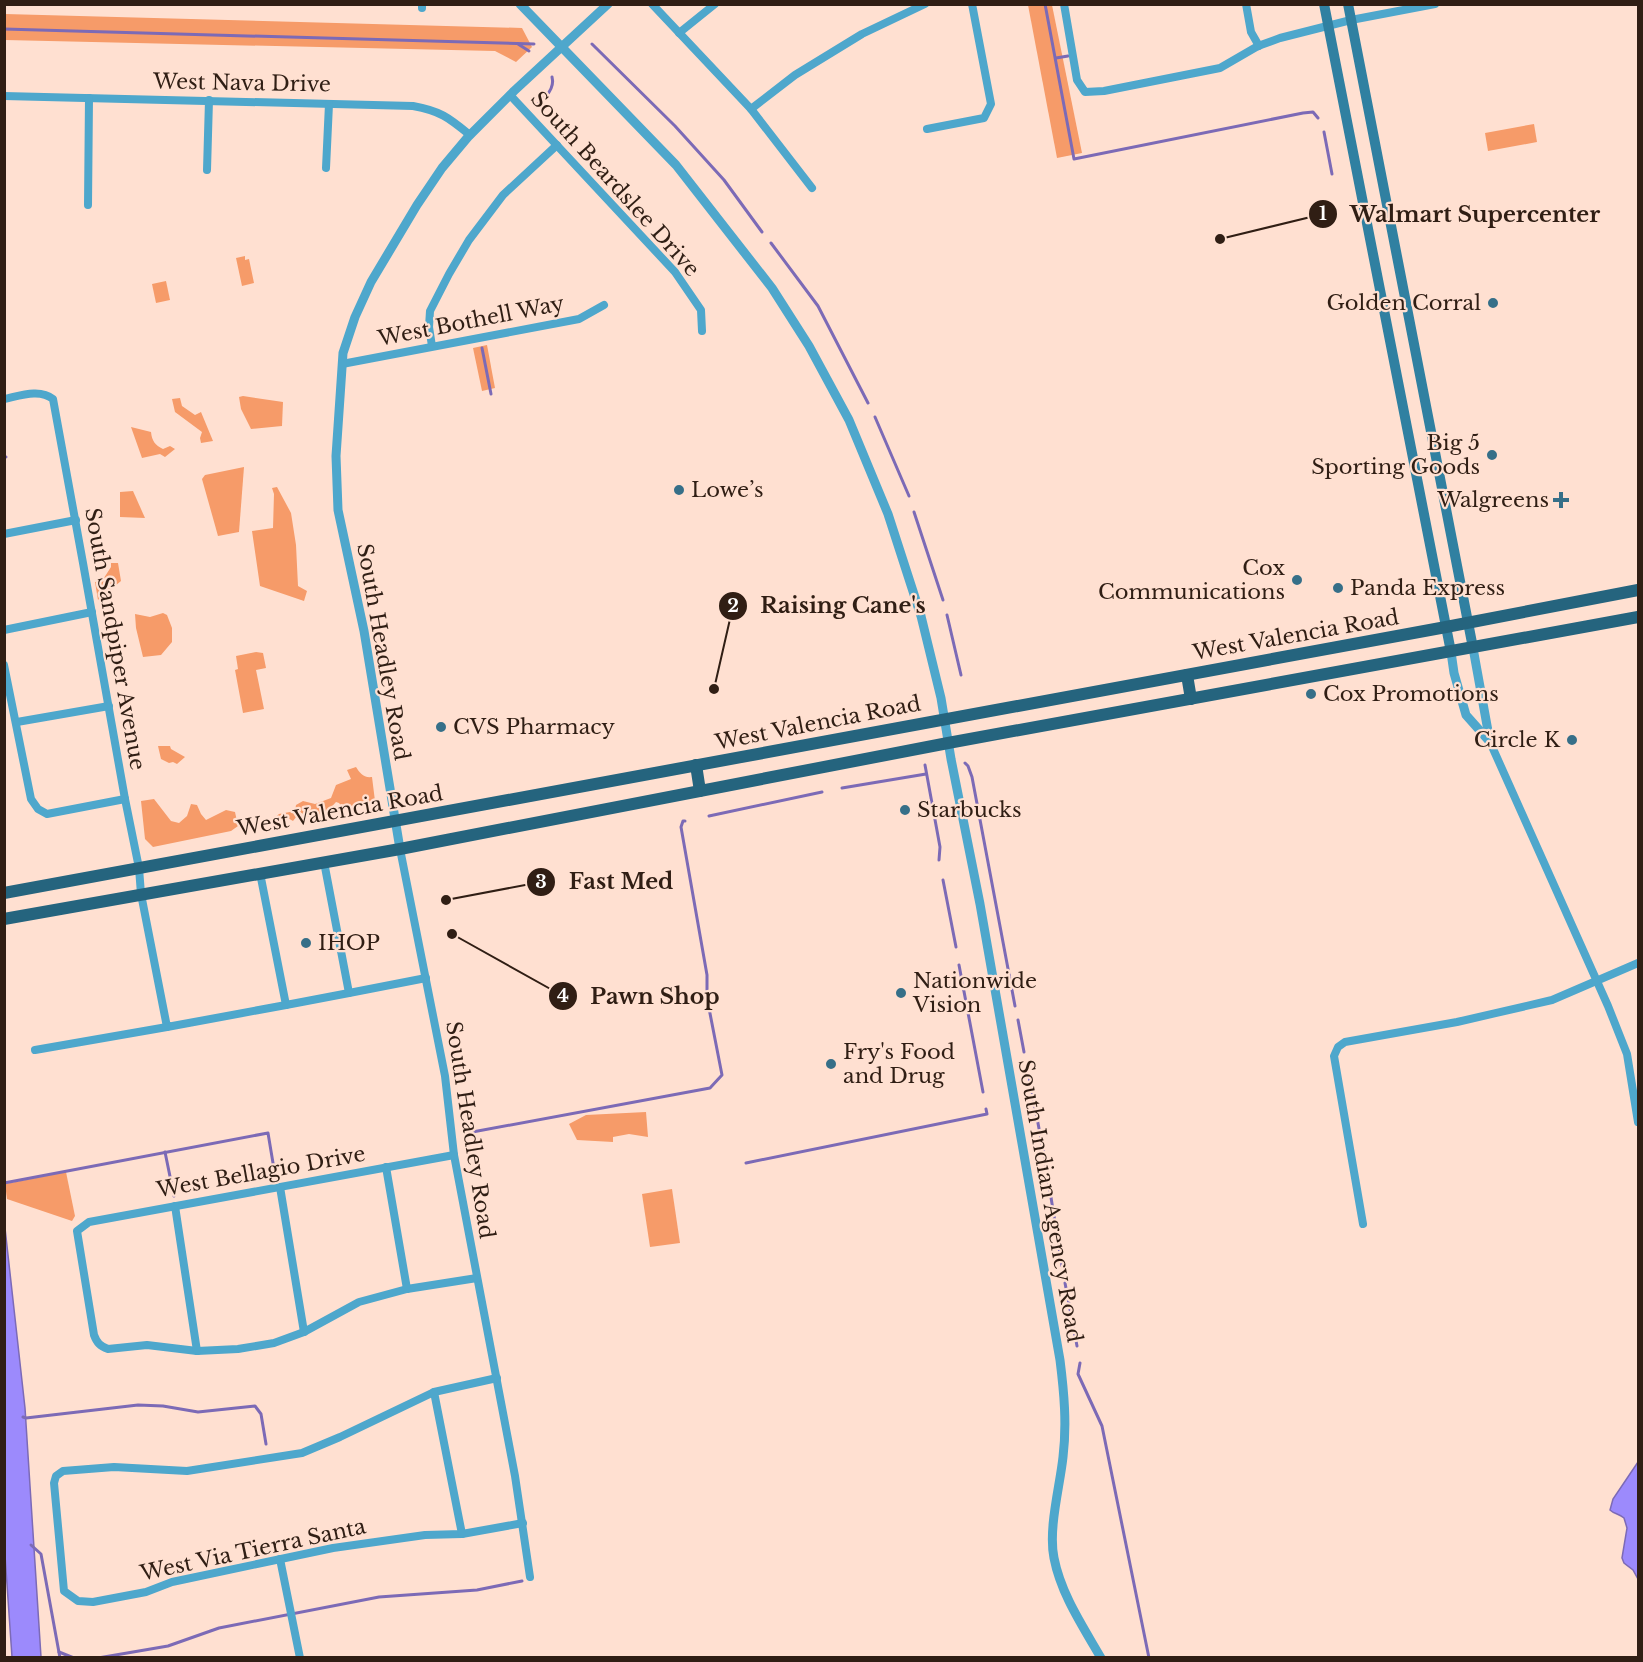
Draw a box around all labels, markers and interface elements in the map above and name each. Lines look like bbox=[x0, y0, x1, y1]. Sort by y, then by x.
street label: West Nava Drive bbox=[152, 68, 331, 98]
street label: South Beardslee Drive bbox=[525, 86, 705, 282]
callout: Walmart Supercenter bbox=[1308, 194, 1612, 234]
text: Walmart Supercenter bbox=[1349, 201, 1600, 228]
text: 1 bbox=[1319, 203, 1327, 225]
street label: West Bothell Way bbox=[375, 290, 567, 352]
place label: Golden Corral bbox=[1326, 290, 1481, 316]
marker: Golden Corral bbox=[1486, 296, 1500, 310]
place label: Big 5 Sporting Goods bbox=[1311, 430, 1480, 480]
marker: Big 5 Sporting Goods bbox=[1485, 448, 1499, 462]
place label: Lowe’s bbox=[691, 477, 763, 503]
marker: Lowe’s bbox=[672, 483, 686, 497]
place label: Walgreens bbox=[1436, 487, 1549, 513]
marker: Walgreens bbox=[1554, 493, 1568, 507]
street label: South Sandpiper Avenue bbox=[79, 506, 151, 772]
street label: South Headley Road bbox=[351, 542, 415, 762]
place label: Cox Communications bbox=[1098, 555, 1285, 605]
marker: Cox Communications bbox=[1290, 573, 1304, 587]
place label: Panda Express bbox=[1350, 575, 1505, 601]
marker: Panda Express bbox=[1331, 581, 1345, 595]
callout: Raising Cane's bbox=[718, 586, 938, 626]
text: Raising Cane's bbox=[760, 592, 926, 619]
text: 2 bbox=[727, 595, 739, 617]
street label: West Valencia Road bbox=[1190, 604, 1401, 666]
place label: Cox Promotions bbox=[1323, 681, 1499, 707]
marker: Cox Promotions bbox=[1304, 687, 1318, 701]
street label: West Valencia Road bbox=[712, 690, 923, 756]
place label: CVS Pharmacy bbox=[453, 714, 616, 740]
marker: CVS Pharmacy bbox=[434, 720, 448, 734]
place label: Circle K bbox=[1474, 727, 1561, 753]
marker: Circle K bbox=[1565, 733, 1579, 747]
street label: West Valencia Road bbox=[234, 780, 445, 842]
place label: Starbucks bbox=[917, 797, 1022, 823]
marker: Starbucks bbox=[898, 803, 912, 817]
callout: Fast Med bbox=[526, 862, 685, 902]
text: Fast Med bbox=[569, 868, 673, 895]
text: 3 bbox=[535, 871, 547, 893]
place label: IHOP bbox=[318, 930, 380, 956]
marker: IHOP bbox=[299, 936, 313, 950]
place label: Nationwide Vision bbox=[912, 968, 1037, 1018]
callout: Pawn Shop bbox=[548, 976, 732, 1016]
text: Pawn Shop bbox=[590, 983, 720, 1010]
text: 4 bbox=[557, 985, 569, 1007]
marker: Nationwide Vision bbox=[894, 986, 908, 1000]
street label: South Headley Road bbox=[440, 1019, 500, 1241]
place label: Fry's Food and Drug bbox=[843, 1039, 955, 1089]
marker: Fry's Food and Drug bbox=[824, 1057, 838, 1071]
street label: South Indian Agency Road bbox=[1012, 1058, 1088, 1344]
street label: West Bellagio Drive bbox=[154, 1141, 367, 1203]
street label: West Via Tierra Santa bbox=[137, 1513, 369, 1587]

